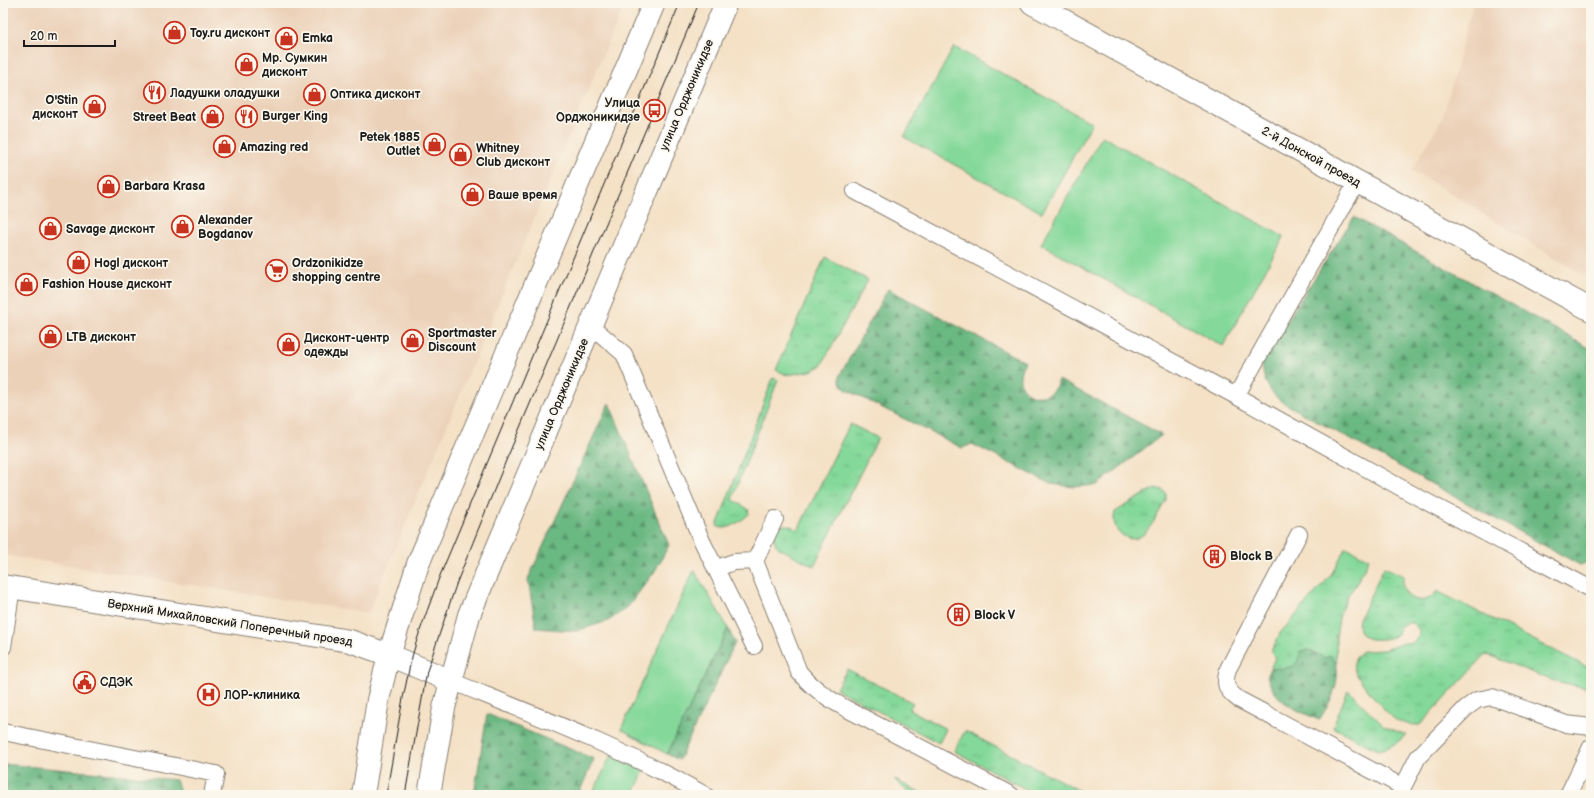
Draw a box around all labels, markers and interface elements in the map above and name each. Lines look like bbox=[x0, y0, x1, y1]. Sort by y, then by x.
shop icon: Toy.ru дисконт bbox=[161, 20, 187, 46]
scale bar bbox=[24, 22, 115, 48]
shop icon: Emka bbox=[274, 25, 300, 51]
place label: Toy.ru дисконт bbox=[190, 26, 270, 41]
text: 20 m bbox=[30, 29, 57, 44]
place label: Emka bbox=[302, 31, 333, 46]
street label: улица Орджоникидзе bbox=[657, 37, 717, 153]
place label: Мр. Сумкин дисконт bbox=[261, 51, 328, 80]
shop icon: Мр. Сумкин дисконт bbox=[233, 52, 259, 78]
restaurant icon: Ладушки оладушки bbox=[141, 80, 167, 106]
shop icon: Оптика дисконт bbox=[301, 81, 327, 107]
place label: Ладушки оладушки bbox=[169, 86, 280, 101]
place label: Оптика дисконт bbox=[330, 87, 421, 102]
place label: O'Stin дисконт bbox=[31, 93, 78, 122]
shop icon: O'Stin дисконт bbox=[81, 94, 107, 120]
place label: Улица Орджоникидзе bbox=[556, 96, 641, 125]
bus stop icon: Улица Орджоникидзе bbox=[642, 97, 668, 123]
restaurant icon: Burger King bbox=[234, 103, 260, 129]
shop icon: Street Beat bbox=[199, 104, 225, 130]
place label: Burger King bbox=[262, 109, 328, 124]
place label: Street Beat bbox=[133, 110, 196, 125]
street label: 2-й Донской проезд bbox=[1259, 123, 1364, 191]
place label: Petek 1885 Outlet bbox=[359, 130, 420, 159]
shop icon: Petek 1885 Outlet bbox=[422, 131, 448, 157]
shop icon: Amazing red bbox=[212, 134, 238, 160]
place label: Amazing red bbox=[239, 140, 308, 155]
place label: Whitney Club дисконт bbox=[476, 141, 550, 170]
shop icon: Whitney Club дисконт bbox=[448, 142, 474, 168]
shop icon: Barbara Krasa bbox=[95, 173, 121, 199]
place label: Barbara Krasa bbox=[124, 179, 205, 194]
shop icon: Ваше время bbox=[459, 182, 485, 208]
place label: Ваше время bbox=[488, 188, 557, 203]
place label: Alexander Bogdanov bbox=[197, 213, 253, 242]
shop icon: Alexander Bogdanov bbox=[169, 214, 195, 240]
shop icon: Savage дисконт bbox=[37, 216, 63, 242]
place label: Savage дисконт bbox=[66, 222, 155, 237]
shop icon: Hogl дисконт bbox=[66, 250, 92, 276]
place label: Hogl дисконт bbox=[94, 256, 169, 271]
place label: Ordzonikidze shopping centre bbox=[292, 256, 380, 285]
supermarket icon: Ordzonikidze shopping centre bbox=[263, 257, 289, 283]
shop icon: Fashion House дисконт bbox=[14, 271, 40, 297]
place label: Fashion House дисконт bbox=[42, 277, 172, 292]
shop icon: LTB дисконт bbox=[37, 324, 63, 350]
place label: Sportmaster Discount bbox=[428, 326, 497, 355]
shop icon: Sportmaster Discount bbox=[399, 327, 425, 353]
place label: LTB дисконт bbox=[66, 330, 136, 345]
place label: Дисконт-центр одежды bbox=[304, 331, 389, 360]
shop icon: Дисконт-центр одежды bbox=[275, 332, 301, 358]
street label: улица Орджоникидзе bbox=[532, 336, 592, 452]
building icon: Block B bbox=[1201, 543, 1227, 569]
place label: Block B bbox=[1230, 549, 1273, 564]
street label: Верхний Михайловский Поперечный проезд bbox=[106, 596, 354, 650]
building icon: Block V bbox=[945, 602, 971, 628]
place label: Block V bbox=[974, 608, 1016, 623]
public building icon: СДЭК bbox=[71, 669, 97, 695]
place label: СДЭК bbox=[100, 675, 134, 690]
hospital icon: ЛОР-клиника bbox=[195, 682, 221, 708]
place label: ЛОР-клиника bbox=[223, 688, 301, 703]

